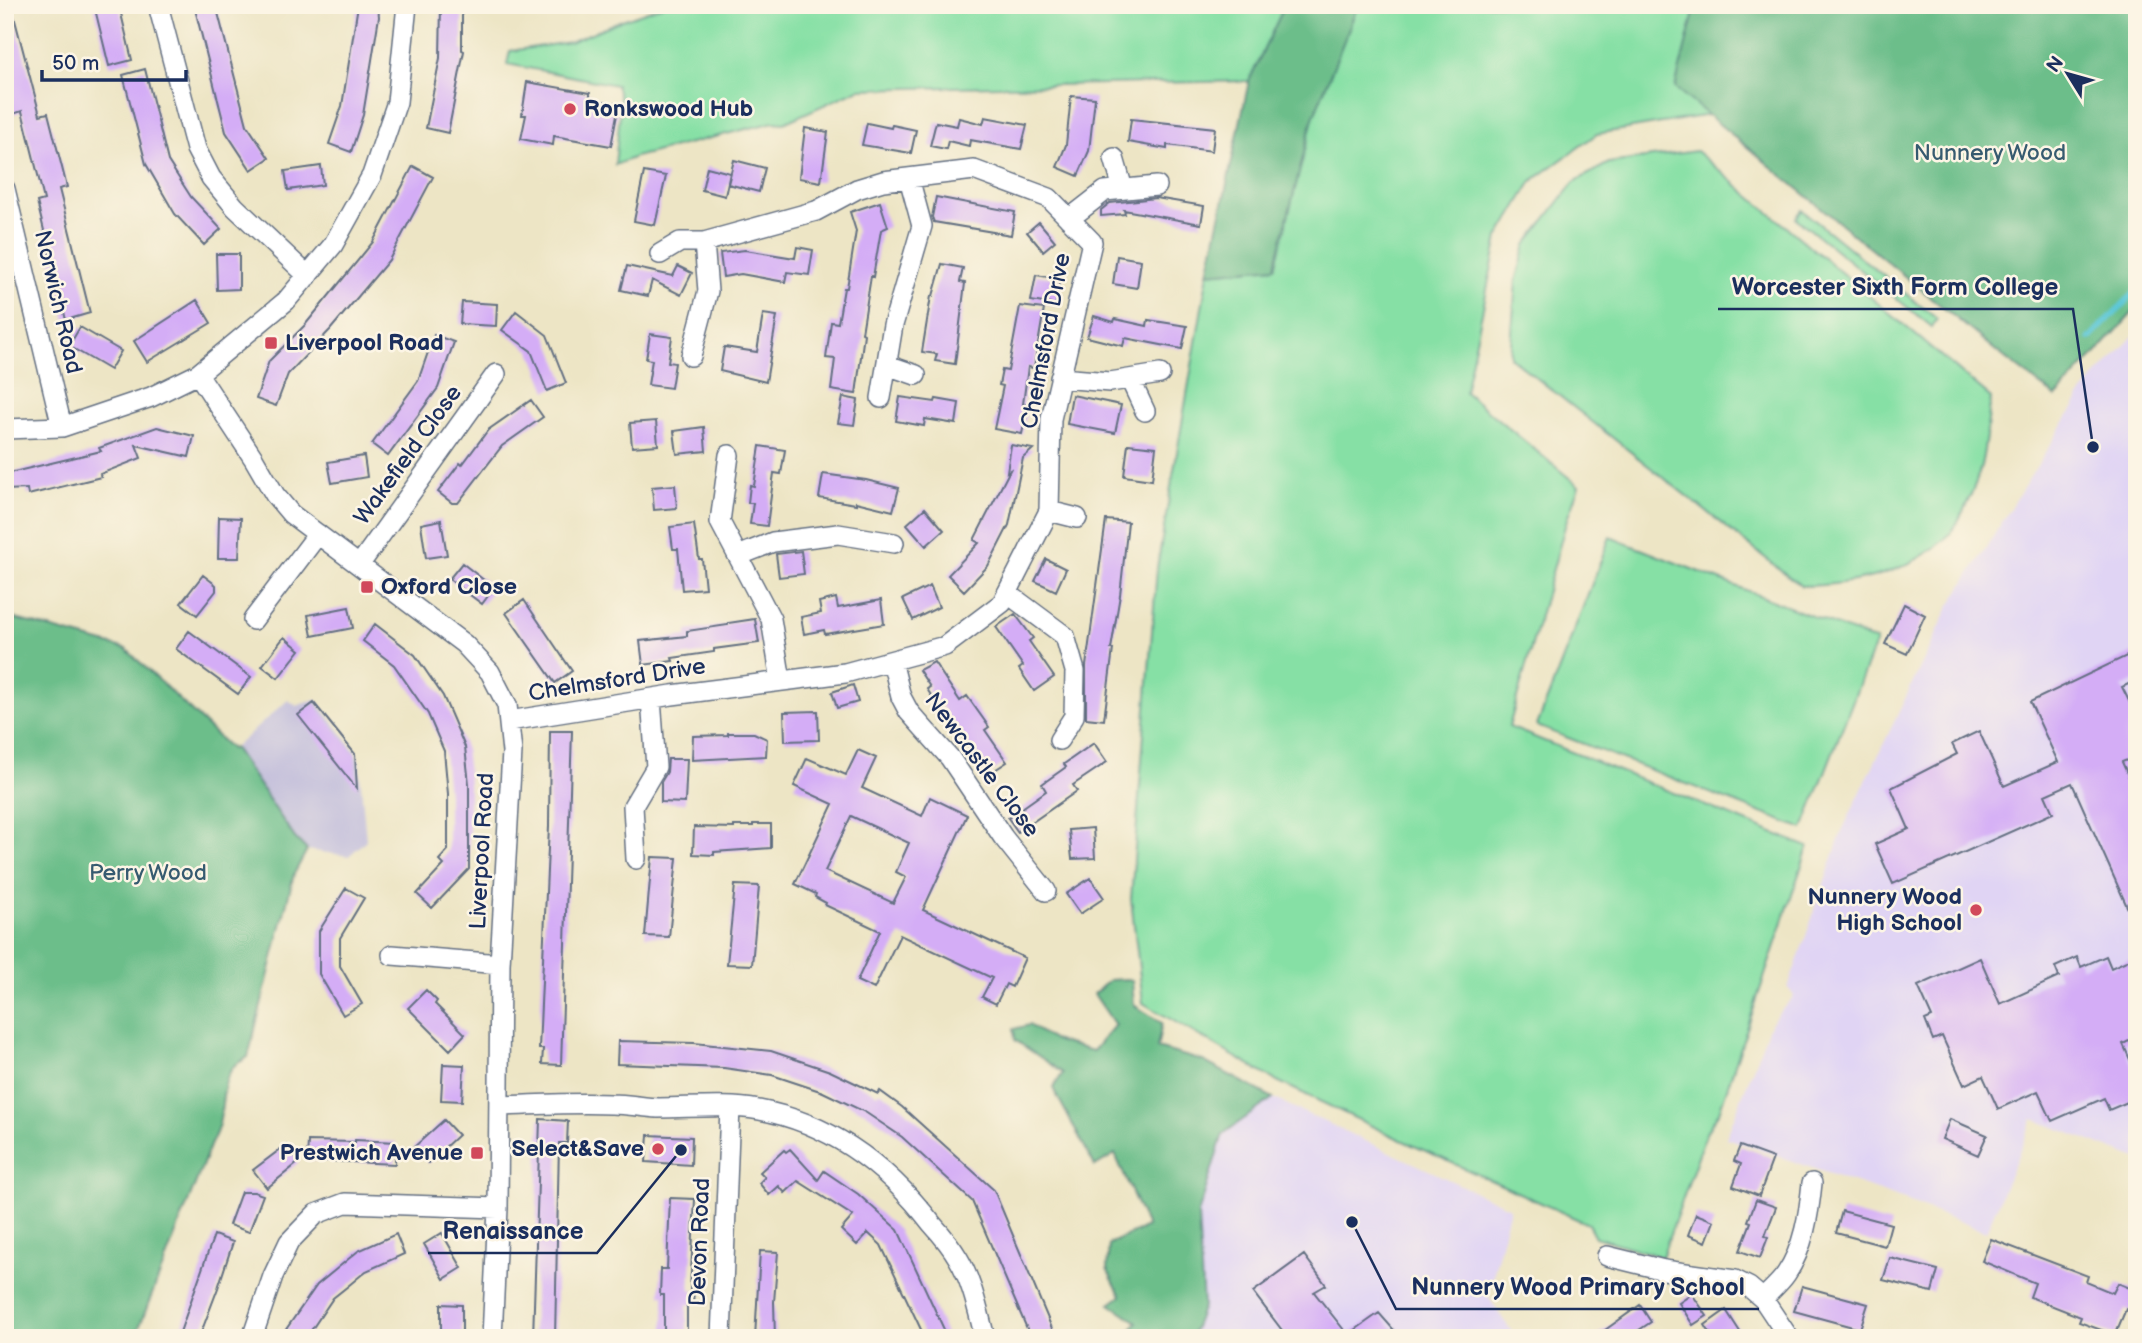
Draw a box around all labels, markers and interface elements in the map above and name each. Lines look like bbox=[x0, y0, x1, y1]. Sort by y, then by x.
scale bar bbox=[42, 38, 186, 82]
north arrow bbox=[2034, 38, 2104, 108]
text: 50 m bbox=[52, 51, 99, 76]
text: N bbox=[2042, 52, 2069, 77]
place label: Ronkswood Hub bbox=[584, 95, 754, 123]
marker: Ronkswood Hub bbox=[562, 101, 578, 117]
park label: Nunnery Wood bbox=[1914, 139, 2066, 167]
street label: Norwich Road bbox=[28, 228, 88, 376]
street label: Chelmsford Drive bbox=[1015, 251, 1077, 431]
callout: Worcester Sixth Form College bbox=[1718, 264, 2073, 309]
text: Worcester Sixth Form College bbox=[1732, 273, 2058, 302]
place label: Liverpool Road bbox=[285, 329, 444, 357]
marker: Liverpool Road bbox=[263, 335, 279, 351]
street label: Wakefield Close bbox=[348, 380, 468, 530]
place label: Oxford Close bbox=[381, 573, 517, 601]
marker: Oxford Close bbox=[359, 579, 375, 595]
street label: Chelmsford Drive bbox=[526, 652, 708, 708]
street label: Newcastle Close bbox=[918, 687, 1046, 843]
street label: Liverpool Road bbox=[464, 772, 500, 930]
park label: Perry Wood bbox=[89, 859, 207, 887]
place label: Nunnery Wood High School bbox=[1808, 883, 1962, 937]
marker: Nunnery Wood High School bbox=[1968, 902, 1984, 918]
place label: Select&Save bbox=[511, 1135, 644, 1163]
place label: Prestwich Avenue bbox=[280, 1139, 463, 1167]
marker: Select&Save bbox=[650, 1141, 666, 1157]
marker: Prestwich Avenue bbox=[469, 1145, 485, 1161]
street label: Devon Road bbox=[684, 1177, 716, 1307]
callout: Renaissance bbox=[428, 1208, 597, 1253]
text: Renaissance bbox=[443, 1217, 584, 1246]
callout: Nunnery Wood Primary School bbox=[1396, 1264, 1759, 1309]
text: Nunnery Wood Primary School bbox=[1411, 1273, 1745, 1302]

